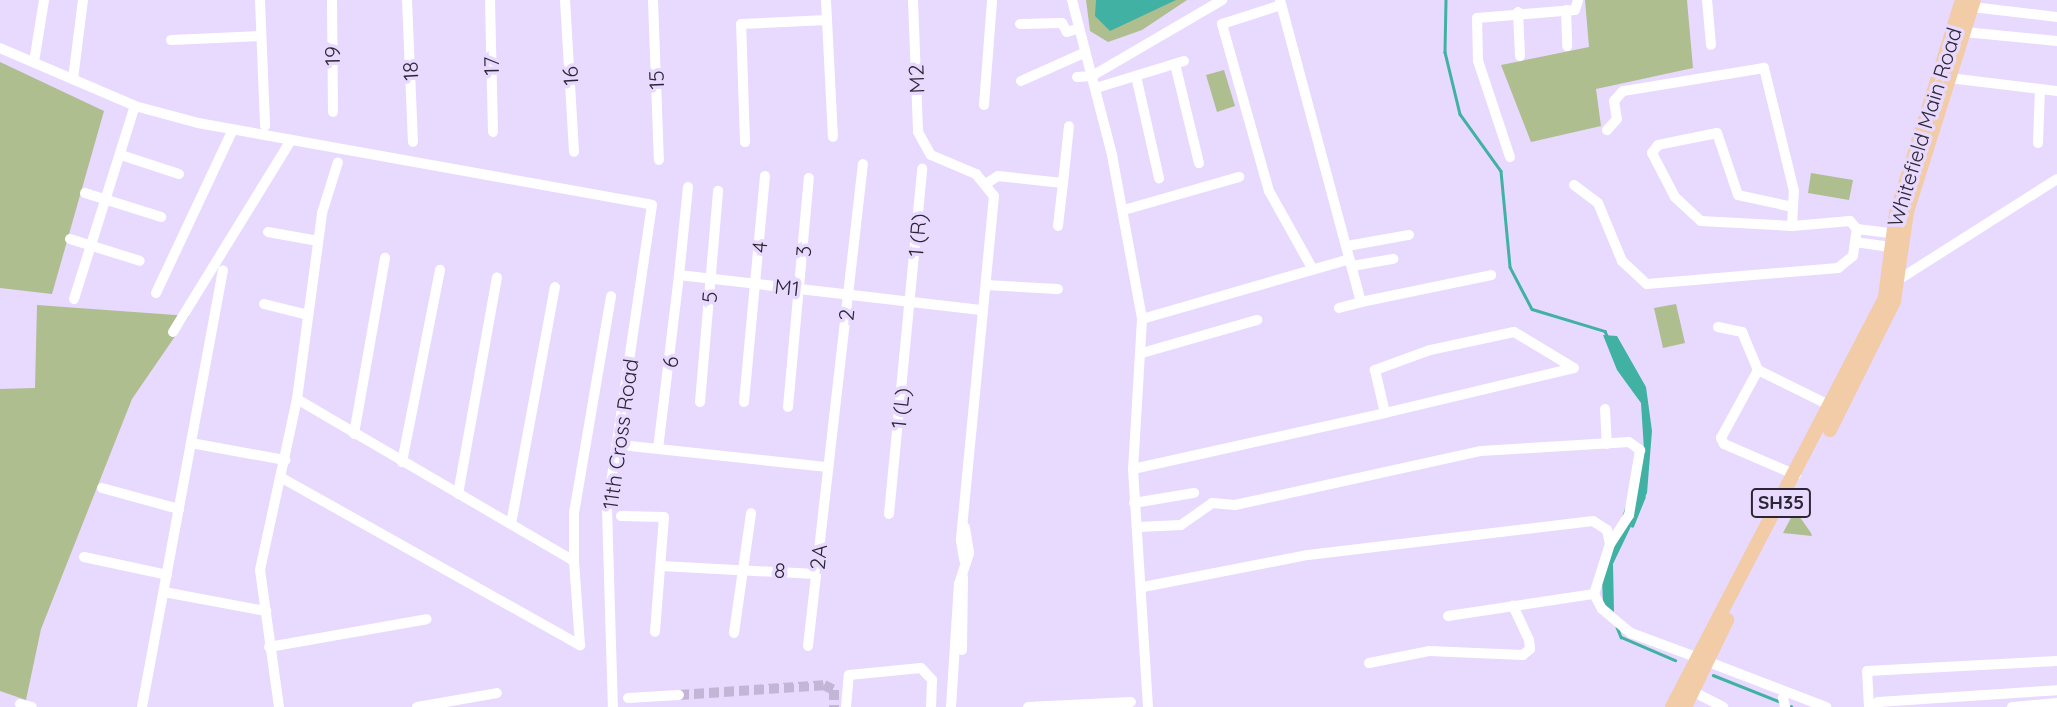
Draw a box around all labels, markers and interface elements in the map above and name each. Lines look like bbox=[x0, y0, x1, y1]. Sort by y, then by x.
street label: Whitefield Main Road bbox=[1882, 24, 1966, 230]
street label: 19 bbox=[319, 46, 345, 66]
street label: 17 bbox=[478, 57, 504, 75]
street label: 18 bbox=[397, 61, 423, 81]
street label: M2 bbox=[903, 64, 929, 94]
street label: 16 bbox=[557, 66, 583, 86]
street label: 15 bbox=[643, 70, 669, 90]
street label: 1 (R) bbox=[903, 212, 931, 258]
street label: 4 bbox=[746, 240, 772, 254]
street label: 3 bbox=[790, 244, 816, 258]
street label: M1 bbox=[773, 273, 801, 301]
street label: 5 bbox=[696, 290, 722, 304]
street label: 2 bbox=[833, 308, 859, 322]
street label: 6 bbox=[657, 355, 683, 369]
street label: 11th Cross Road bbox=[597, 357, 643, 511]
street label: 1 (L) bbox=[885, 387, 915, 429]
road number: SH35 bbox=[1750, 488, 1812, 518]
street label: 2A bbox=[804, 543, 832, 571]
street label: 8 bbox=[773, 557, 787, 583]

